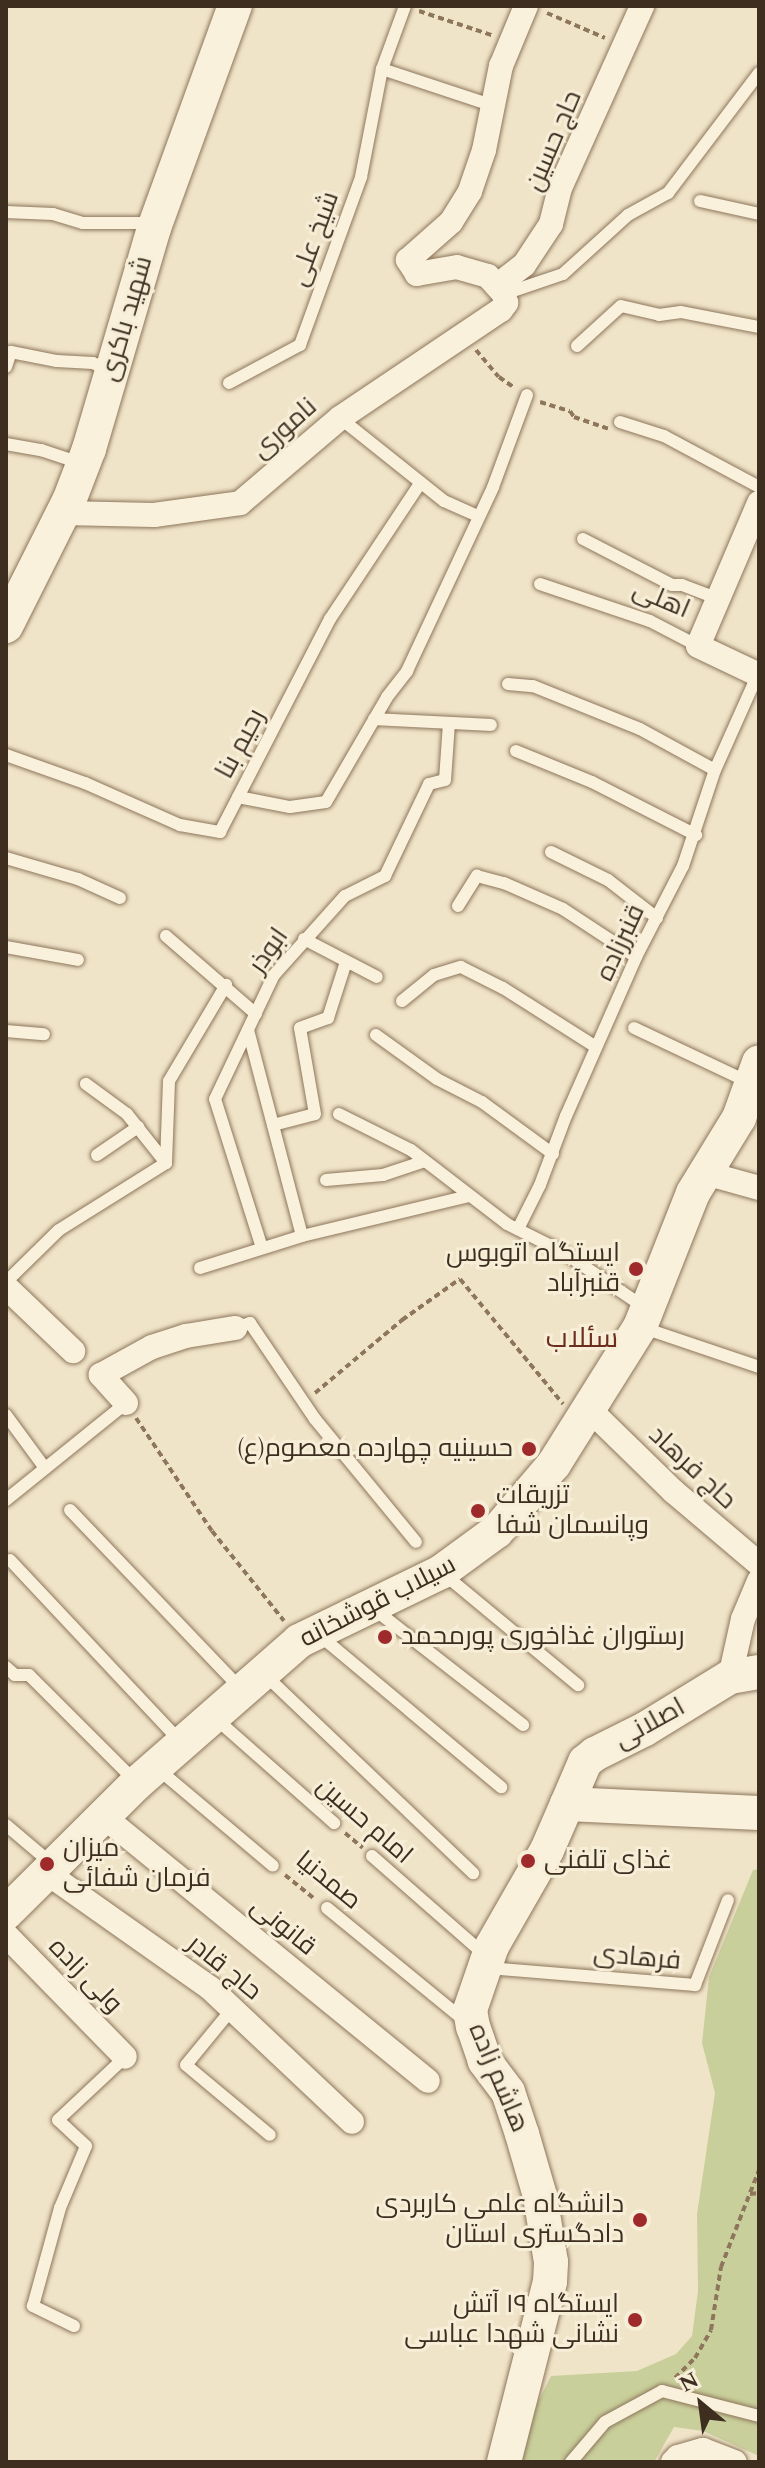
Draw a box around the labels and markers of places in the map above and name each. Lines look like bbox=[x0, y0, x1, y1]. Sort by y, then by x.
place label: ایستگاه اتوبوس قنبرآباد bbox=[446, 1238, 620, 1300]
marker: ایستگاه اتوبوس قنبرآباد bbox=[627, 1260, 645, 1278]
place label: حسینیه چهارده معصوم(ع) bbox=[237, 1433, 513, 1465]
marker: حسینیه چهارده معصوم(ع) bbox=[520, 1440, 538, 1458]
place label: تزریقات وپانسمان شفا bbox=[496, 1480, 649, 1542]
marker: تزریقات وپانسمان شفا bbox=[467, 1500, 489, 1522]
place label: رستوران غذاخوری پورمحمد bbox=[401, 1621, 685, 1653]
marker: رستوران غذاخوری پورمحمد bbox=[376, 1628, 394, 1646]
place label: میزان فرمان شفائی bbox=[63, 1833, 210, 1894]
place label: غذای تلفنی bbox=[544, 1845, 672, 1877]
marker: غذای تلفنی bbox=[519, 1852, 537, 1870]
marker: میزان فرمان شفائی bbox=[38, 1855, 56, 1873]
place label: دانشگاه علمی کاربردی دادگستری استان bbox=[376, 2189, 624, 2250]
marker: دانشگاه علمی کاربردی دادگستری استان bbox=[631, 2211, 649, 2229]
place label: ایستگاه ۱۹ آتش نشانی شهدا عباسی bbox=[404, 2289, 619, 2350]
marker: ایستگاه ۱۹ آتش نشانی شهدا عباسی bbox=[626, 2311, 644, 2329]

